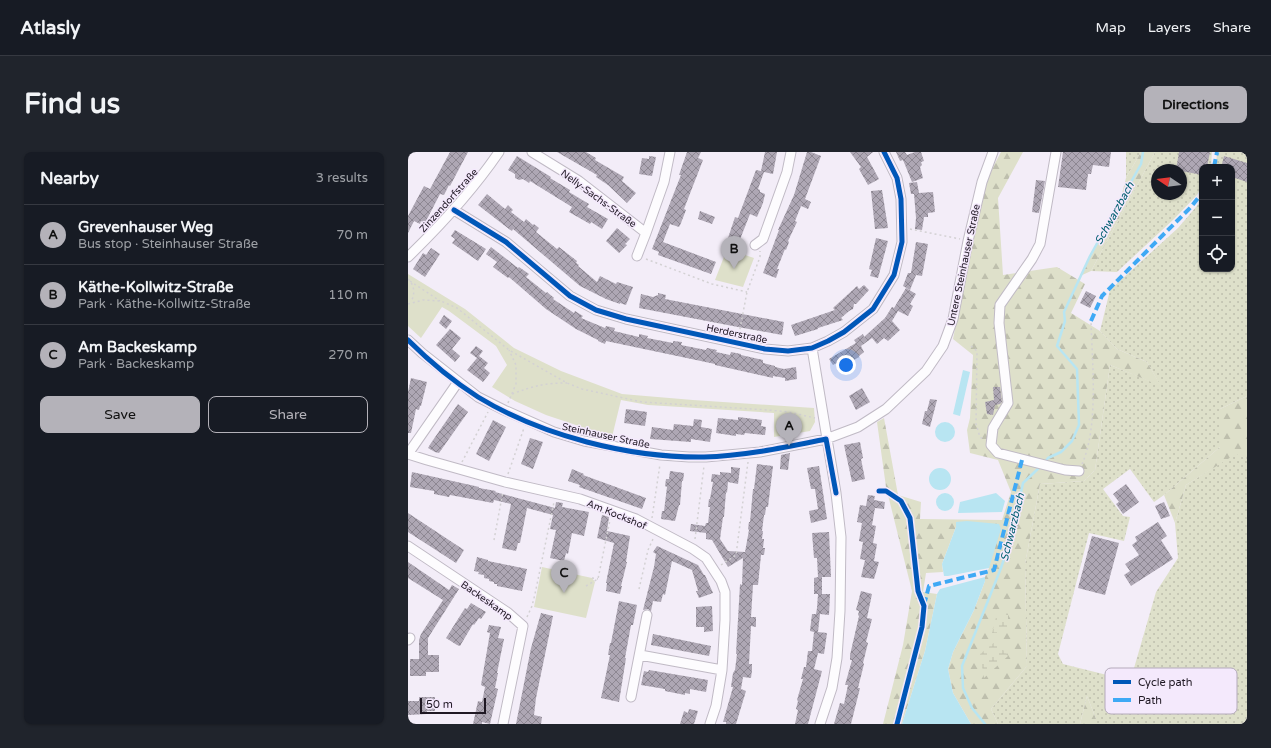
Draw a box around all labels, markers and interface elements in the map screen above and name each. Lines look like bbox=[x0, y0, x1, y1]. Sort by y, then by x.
text: Atlasly bbox=[20, 17, 80, 39]
text: Map bbox=[1096, 19, 1126, 36]
text: Layers bbox=[1148, 19, 1191, 36]
text: Share bbox=[1213, 19, 1251, 36]
button: Directions bbox=[1144, 86, 1247, 123]
text: Find us bbox=[24, 87, 120, 121]
north arrow bbox=[1151, 164, 1187, 200]
map controls bbox=[1199, 164, 1235, 272]
button: + bbox=[1199, 164, 1235, 200]
street label: Zinzendorfstraße bbox=[417, 166, 481, 235]
street label: Nelly-Sachs-Straße bbox=[558, 167, 639, 230]
text: Nearby bbox=[40, 168, 99, 189]
text: 3 results bbox=[316, 170, 368, 186]
water label: Schwarzbach bbox=[1092, 179, 1137, 247]
button: − bbox=[1199, 200, 1235, 236]
street label: Untere Steinhauser Straße bbox=[945, 203, 983, 327]
text: Grevenhauser Weg bbox=[78, 218, 213, 236]
text: A bbox=[48, 227, 58, 243]
text: 70 m bbox=[336, 227, 368, 243]
text: Bus stop · Steinhauser Straße bbox=[78, 236, 258, 252]
pin: B bbox=[721, 236, 747, 269]
button: locate bbox=[1199, 236, 1235, 272]
text: Käthe-Kollwitz-Straße bbox=[78, 278, 234, 296]
text: B bbox=[48, 287, 58, 303]
text: 110 m bbox=[328, 287, 368, 303]
text: Park · Käthe-Kollwitz-Straße bbox=[78, 296, 251, 312]
street label: Herderstraße bbox=[705, 322, 769, 346]
text: Am Backeskamp bbox=[78, 338, 197, 356]
text: C bbox=[48, 347, 58, 363]
text: 270 m bbox=[328, 347, 368, 363]
your location bbox=[836, 355, 856, 375]
text: Park · Backeskamp bbox=[78, 356, 194, 372]
button: Save bbox=[40, 396, 200, 433]
button: Share bbox=[208, 396, 368, 433]
pin: A bbox=[776, 413, 802, 446]
street label: Steinhauser Straße bbox=[561, 421, 651, 451]
water label: Schwarzbach bbox=[998, 492, 1027, 562]
street label: Am Kockshof bbox=[585, 497, 648, 532]
pin: C bbox=[551, 560, 577, 593]
street label: Backeskamp bbox=[458, 579, 515, 623]
legend bbox=[1105, 668, 1237, 714]
text: Cycle path bbox=[1138, 676, 1193, 689]
text: Path bbox=[1138, 694, 1162, 707]
scale bar bbox=[420, 696, 486, 715]
text: 50 m bbox=[426, 698, 453, 711]

